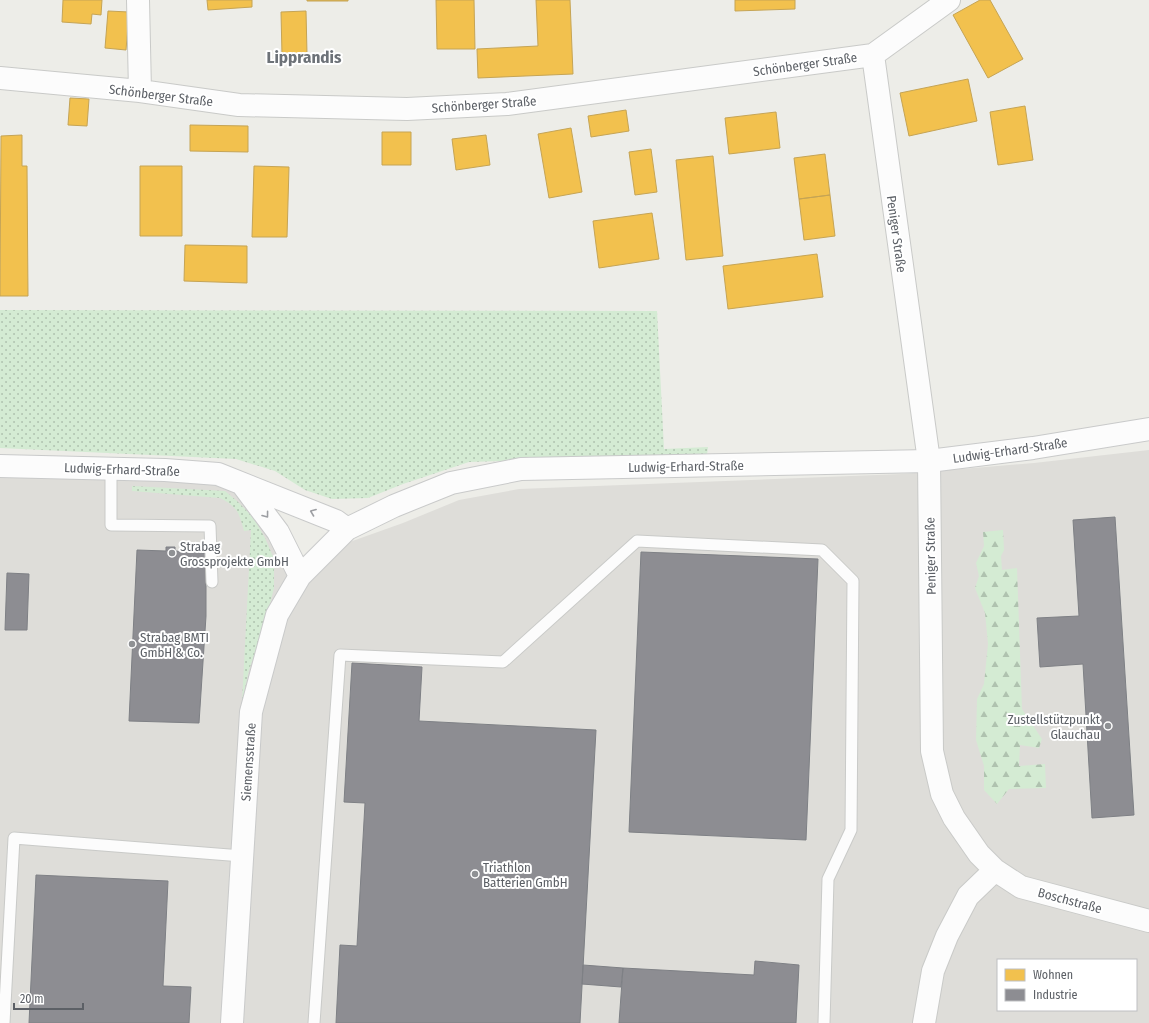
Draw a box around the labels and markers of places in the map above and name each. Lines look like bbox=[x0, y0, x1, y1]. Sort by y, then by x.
place label: Strabag Grossprojekte GmbH bbox=[180, 539, 289, 569]
marker: Strabag Grossprojekte GmbH bbox=[167, 548, 177, 558]
place label: Strabag BMTI GmbH & Co. bbox=[140, 630, 209, 660]
marker: Strabag BMTI GmbH & Co. bbox=[127, 639, 137, 649]
place label: Zustellstützpunkt Glauchau bbox=[1008, 712, 1101, 742]
marker: Zustellstützpunkt Glauchau bbox=[1103, 721, 1113, 731]
place label: Triathlon Batterien GmbH bbox=[483, 860, 568, 890]
marker: Triathlon Batterien GmbH bbox=[470, 869, 480, 879]

